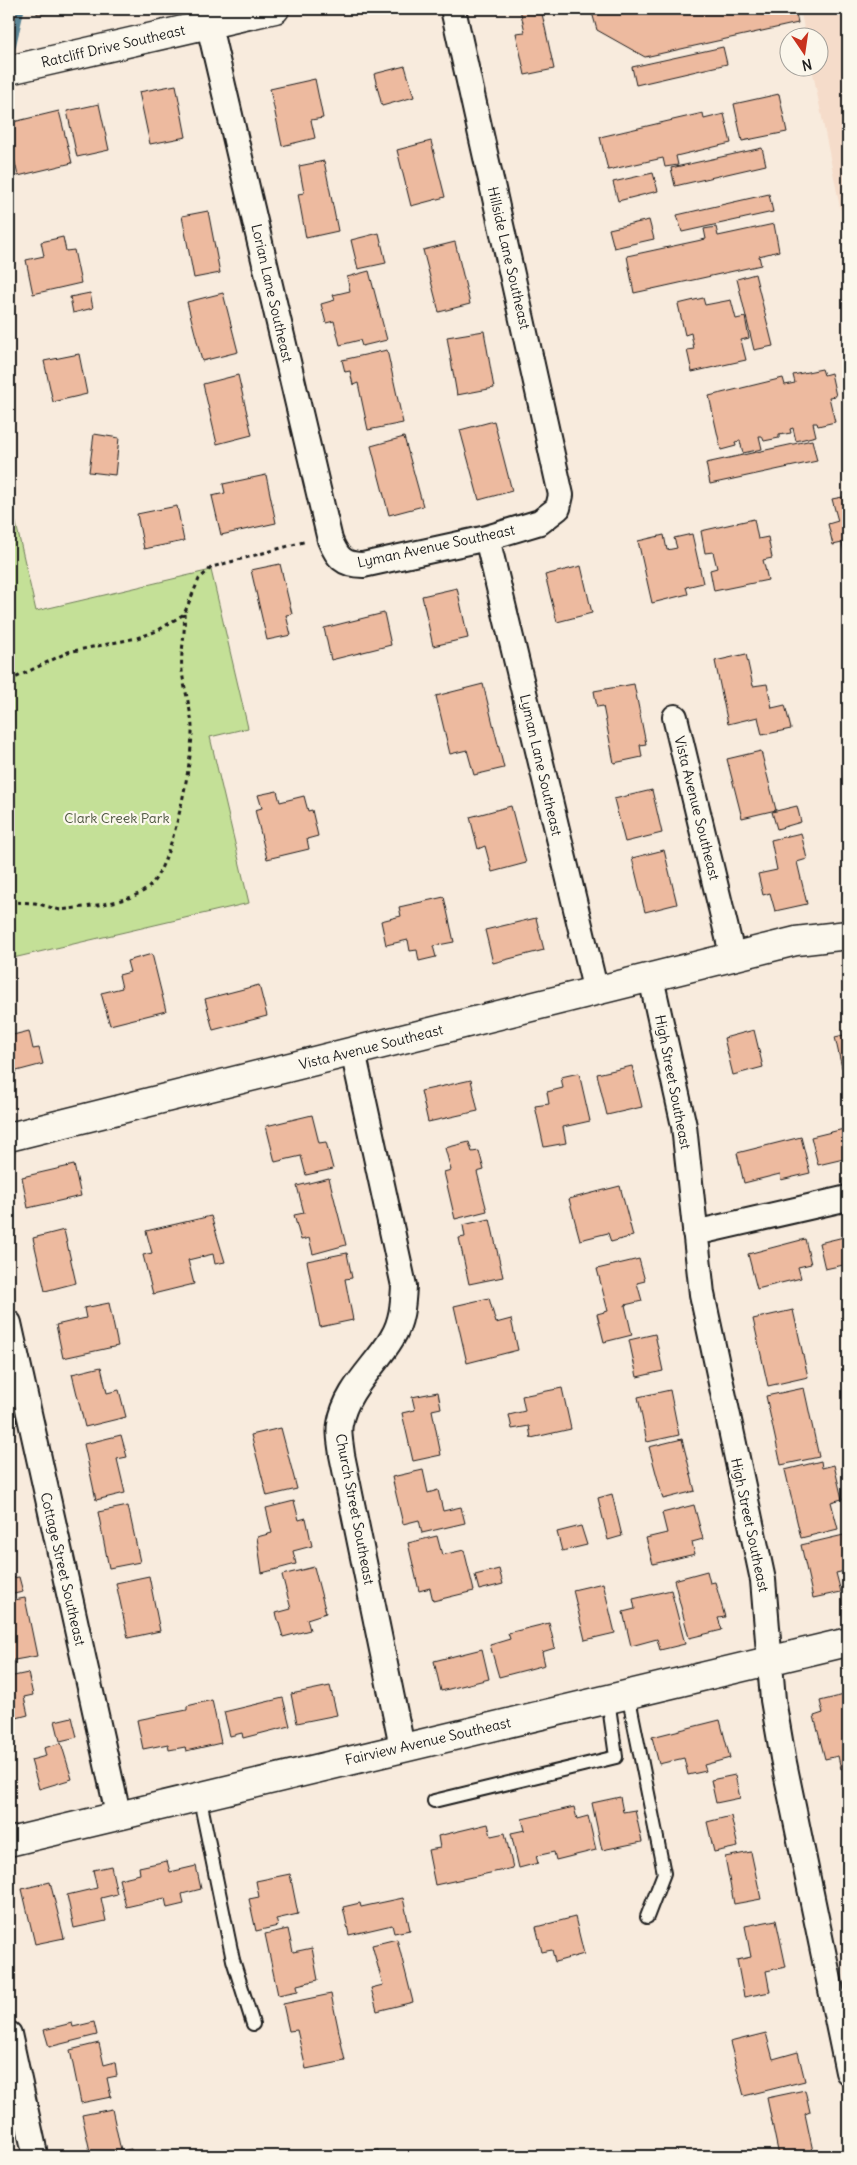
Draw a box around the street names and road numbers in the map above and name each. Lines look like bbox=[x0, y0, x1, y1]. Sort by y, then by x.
street label: Ratcliff Drive Southeast bbox=[39, 21, 187, 71]
street label: Hillside Lane Southeast bbox=[484, 185, 534, 331]
street label: Lorian Lane Southeast bbox=[247, 222, 297, 364]
street label: Lyman Avenue Southeast bbox=[356, 520, 517, 572]
street label: Lyman Lane Southeast bbox=[516, 692, 566, 838]
street label: Vista Avenue Southeast bbox=[670, 734, 724, 882]
street label: High Street Southeast bbox=[651, 1013, 695, 1151]
street label: Vista Avenue Southeast bbox=[297, 1020, 445, 1074]
street label: Church Street Southeast bbox=[332, 1432, 379, 1586]
street label: High Street Southeast bbox=[727, 1456, 773, 1594]
street label: Cottage Street Southeast bbox=[37, 1491, 89, 1648]
street label: Fairview Avenue Southeast bbox=[343, 1713, 513, 1769]

